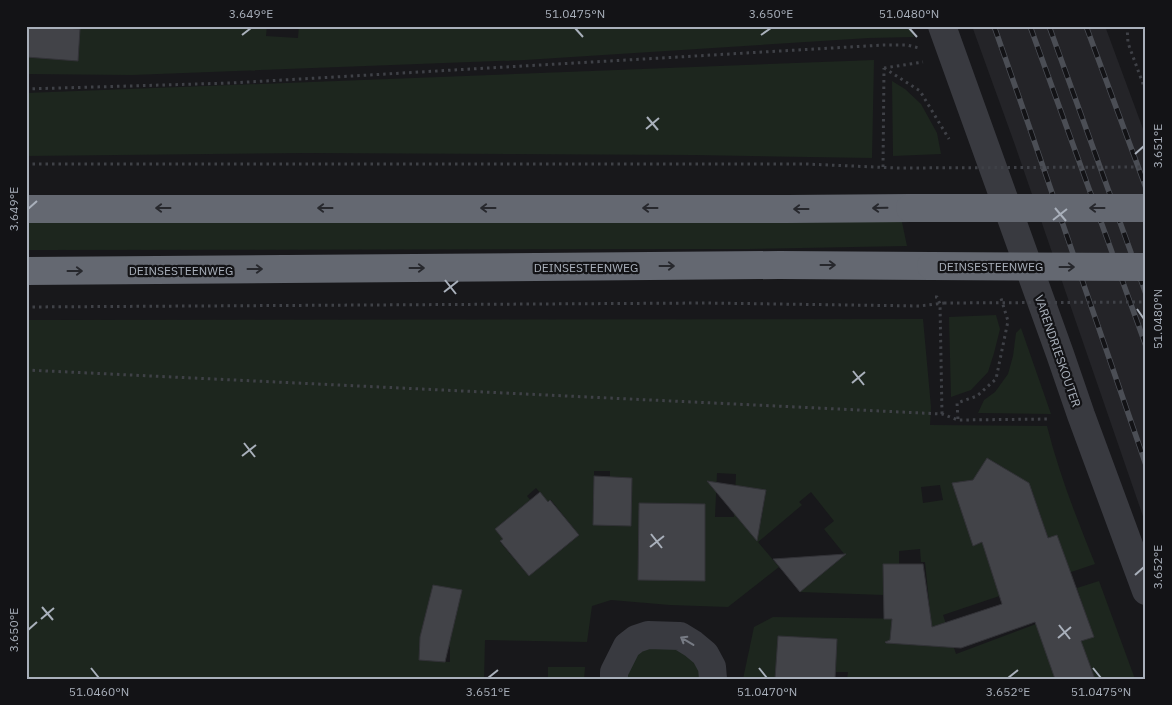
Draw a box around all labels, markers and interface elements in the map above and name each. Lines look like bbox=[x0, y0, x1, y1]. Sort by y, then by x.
text: 3.649°E bbox=[229, 6, 273, 21]
text: 51.0475°N bbox=[545, 6, 605, 21]
text: 3.650°E bbox=[749, 6, 793, 21]
text: 51.0480°N bbox=[879, 6, 939, 21]
text: 3.651°E bbox=[1150, 124, 1165, 168]
text: 3.649°E bbox=[6, 187, 21, 231]
one-way arrow bbox=[155, 203, 172, 213]
one-way arrow bbox=[318, 203, 334, 213]
one-way arrow bbox=[480, 203, 496, 213]
one-way arrow bbox=[643, 203, 659, 213]
one-way arrow bbox=[872, 203, 888, 213]
one-way arrow bbox=[1089, 203, 1106, 213]
one-way arrow bbox=[793, 204, 810, 214]
street label: DEINSESTEENWEG bbox=[939, 259, 1043, 274]
street label: DEINSESTEENWEG bbox=[534, 260, 638, 275]
one-way arrow bbox=[820, 260, 836, 270]
one-way arrow bbox=[659, 261, 675, 271]
one-way arrow bbox=[1059, 262, 1075, 271]
street label: DEINSESTEENWEG bbox=[129, 263, 233, 278]
one-way arrow bbox=[409, 263, 425, 273]
one-way arrow bbox=[246, 264, 263, 274]
one-way arrow bbox=[66, 266, 83, 276]
text: 51.0480°N bbox=[1150, 289, 1165, 349]
street label: VARENDRIESKOUTER bbox=[1032, 293, 1084, 409]
text: 3.652°E bbox=[1150, 545, 1165, 589]
text: 3.650°E bbox=[6, 608, 21, 652]
one-way arrow bbox=[681, 635, 695, 645]
text: 51.0460°N bbox=[69, 684, 129, 699]
text: 3.651°E bbox=[466, 684, 510, 699]
text: 51.0470°N bbox=[737, 684, 797, 699]
text: 3.652°E bbox=[986, 684, 1030, 699]
text: 51.0475°N bbox=[1071, 684, 1131, 699]

